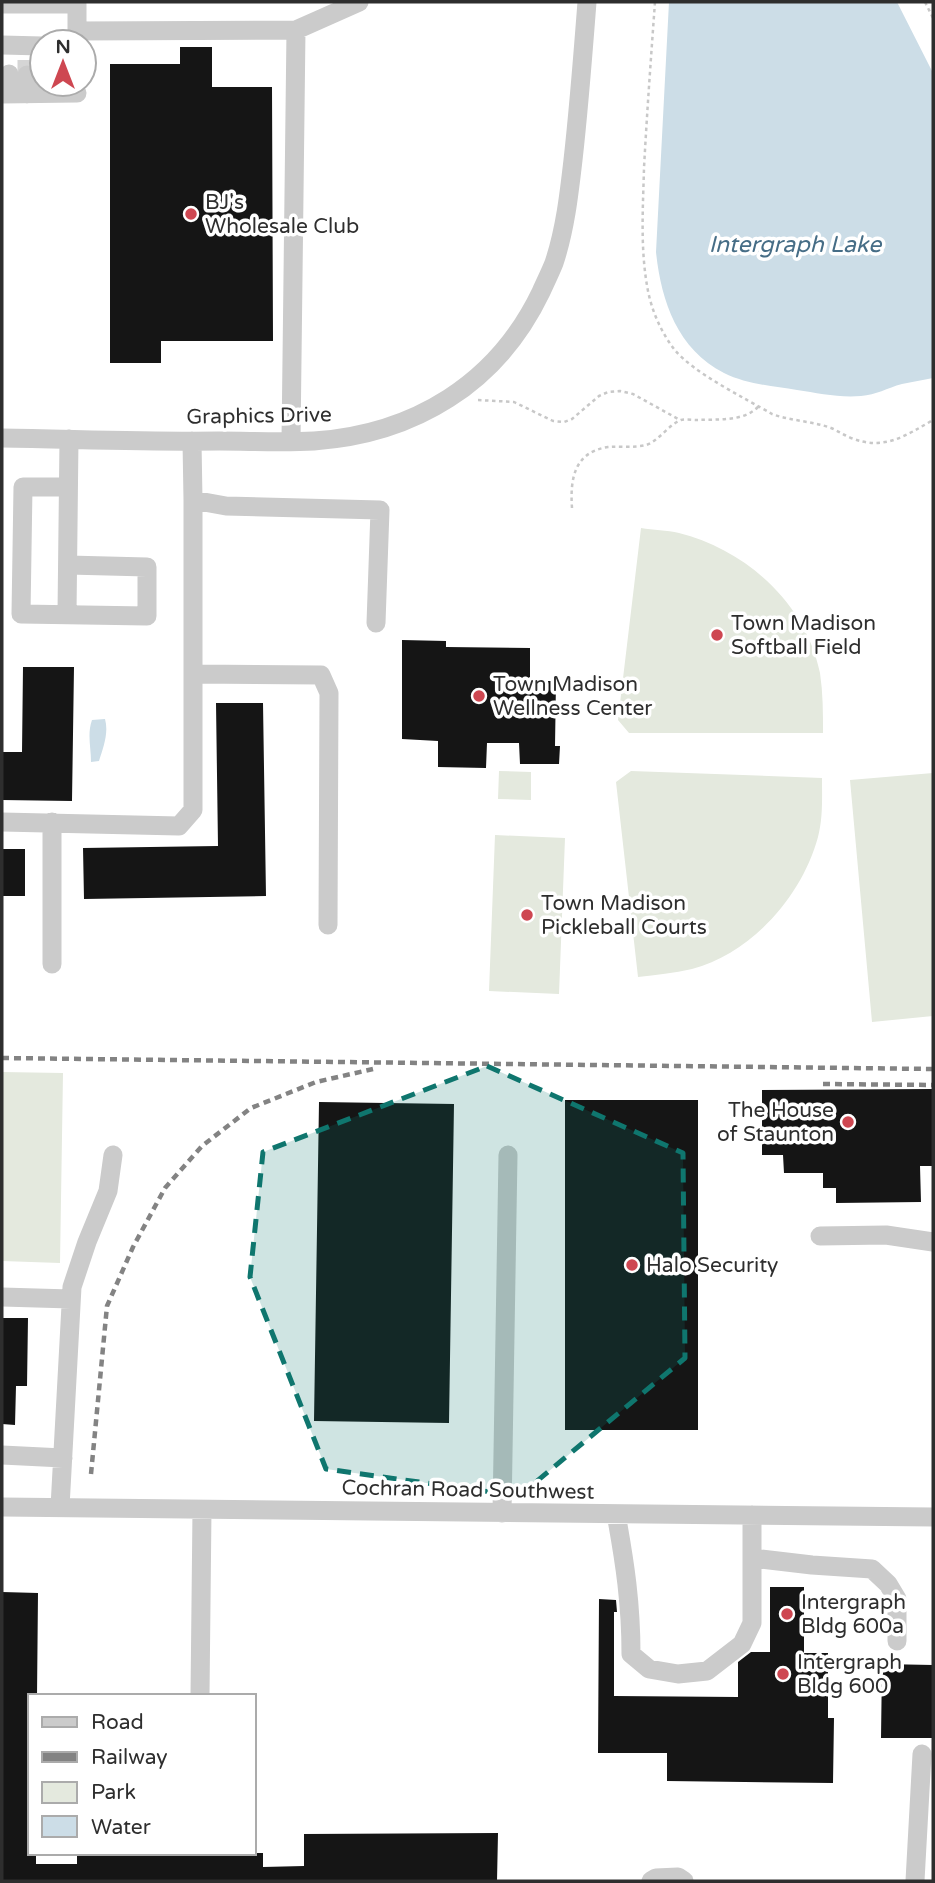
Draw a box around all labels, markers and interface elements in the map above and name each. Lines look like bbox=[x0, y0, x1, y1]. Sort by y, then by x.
north arrow bbox=[28, 28, 98, 98]
text: N bbox=[55, 36, 71, 58]
place label: BJ's Wholesale Club bbox=[205, 190, 359, 239]
marker: BJ's Wholesale Club bbox=[183, 206, 199, 222]
water label: Intergraph Lake bbox=[709, 231, 883, 259]
street label: Graphics Drive bbox=[186, 402, 332, 430]
place label: Town Madison Softball Field bbox=[731, 611, 876, 660]
marker: Town Madison Softball Field bbox=[709, 627, 725, 643]
place label: Town Madison Wellness Center bbox=[493, 672, 652, 721]
marker: Town Madison Wellness Center bbox=[471, 688, 487, 704]
place label: Town Madison Pickleball Courts bbox=[541, 891, 707, 940]
marker: Town Madison Pickleball Courts bbox=[519, 907, 535, 923]
place label: The House of Staunton bbox=[717, 1098, 834, 1147]
marker: The House of Staunton bbox=[840, 1114, 856, 1130]
place label: Halo Security bbox=[646, 1253, 778, 1278]
marker: Halo Security bbox=[624, 1257, 640, 1273]
street label: Cochran Road Southwest bbox=[341, 1475, 595, 1505]
place label: Intergraph Bldg 600a bbox=[801, 1590, 906, 1639]
marker: Intergraph Bldg 600a bbox=[779, 1606, 795, 1622]
place label: Intergraph Bldg 600 bbox=[797, 1650, 902, 1699]
marker: Intergraph Bldg 600 bbox=[775, 1666, 791, 1682]
legend bbox=[28, 1694, 256, 1855]
text: Road bbox=[91, 1710, 144, 1735]
text: Railway bbox=[91, 1745, 168, 1770]
text: Park bbox=[91, 1780, 136, 1805]
text: Water bbox=[91, 1815, 151, 1840]

